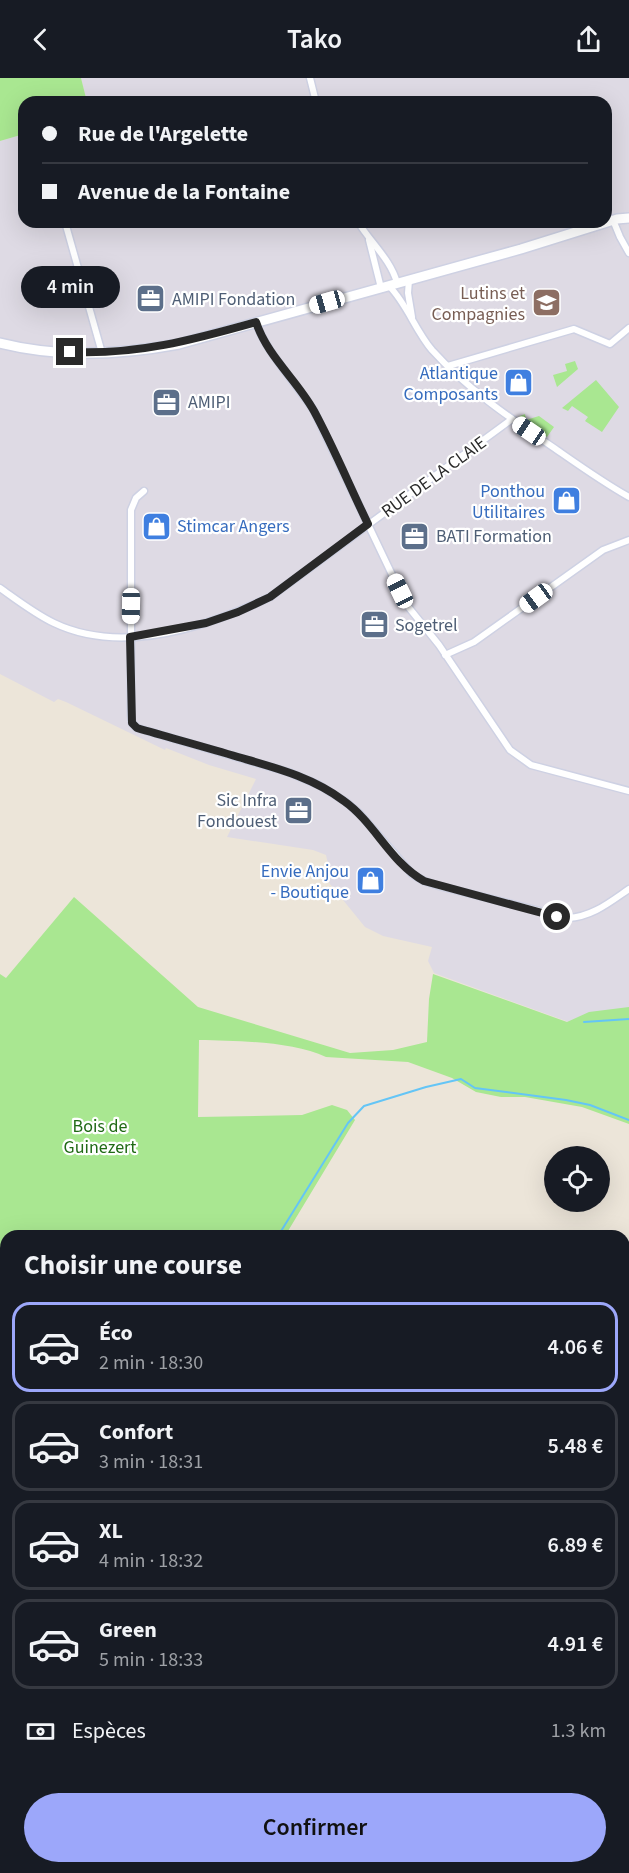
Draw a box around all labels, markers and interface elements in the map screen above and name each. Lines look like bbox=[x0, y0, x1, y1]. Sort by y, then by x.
text: Tako bbox=[287, 20, 342, 59]
icon: back bbox=[24, 23, 57, 56]
icon: share bbox=[572, 23, 605, 56]
text: Rue de l'Argelette bbox=[78, 118, 248, 150]
text: Avenue de la Fontaine bbox=[78, 176, 290, 208]
callout: 4 min bbox=[20, 265, 119, 307]
text: 4 min bbox=[47, 273, 94, 301]
place label: Lutins et Compagnies bbox=[431, 281, 525, 327]
office icon: AMIPI Fondation bbox=[135, 283, 167, 315]
place label: AMIPI Fondation bbox=[172, 287, 295, 312]
school or university icon: Lutins et Compagnies bbox=[530, 287, 562, 319]
car bbox=[307, 288, 347, 316]
route end bbox=[56, 338, 83, 365]
place label: Atlantique Composants bbox=[403, 361, 498, 407]
shop icon: Atlantique Composants bbox=[503, 367, 535, 399]
office icon: AMIPI bbox=[151, 386, 183, 418]
place label: AMIPI bbox=[188, 390, 231, 415]
car bbox=[509, 413, 549, 449]
street label: RUE DE LA CLAIE bbox=[376, 430, 492, 524]
place label: Ponthou Utilitaires bbox=[472, 479, 545, 525]
shop icon: Ponthou Utilitaires bbox=[550, 485, 582, 517]
shop icon: Stimcar Angers bbox=[140, 510, 172, 542]
place label: Stimcar Angers bbox=[177, 514, 290, 539]
office icon: BATI Formation bbox=[399, 520, 431, 552]
place label: BATI Formation bbox=[436, 524, 552, 549]
car bbox=[384, 571, 416, 611]
car bbox=[516, 580, 556, 616]
car bbox=[122, 588, 140, 624]
office icon: Sogetrel bbox=[358, 609, 390, 641]
place label: Sogetrel bbox=[395, 613, 458, 638]
place label: Sic Infra Fondouest bbox=[197, 788, 277, 834]
office icon: Sic Infra Fondouest bbox=[282, 794, 314, 826]
place label: Envie Anjou - Boutique bbox=[261, 859, 349, 905]
shop icon: Envie Anjou - Boutique bbox=[354, 865, 386, 897]
route start bbox=[543, 903, 570, 930]
park label: Bois de Guinezert bbox=[64, 1114, 136, 1160]
map controls bbox=[544, 1146, 610, 1212]
button: locate bbox=[544, 1146, 610, 1212]
text: Choisir une course bbox=[24, 1246, 242, 1285]
text: Éco bbox=[99, 1317, 133, 1349]
icon: car bbox=[27, 1320, 81, 1374]
text: 4.06 € bbox=[547, 1331, 603, 1363]
text: 2 min · 18:30 bbox=[99, 1349, 203, 1377]
text: Confort bbox=[99, 1416, 173, 1448]
icon: car bbox=[27, 1419, 81, 1473]
text: 5.48 € bbox=[547, 1430, 603, 1462]
text: 3 min · 18:31 bbox=[99, 1448, 203, 1476]
text: XL bbox=[99, 1515, 123, 1547]
icon: car bbox=[27, 1518, 81, 1572]
text: 6.89 € bbox=[547, 1529, 603, 1561]
text: 4 min · 18:32 bbox=[99, 1547, 203, 1575]
text: Green bbox=[99, 1614, 157, 1646]
icon: car bbox=[27, 1617, 81, 1671]
text: 4.91 € bbox=[547, 1628, 603, 1660]
text: 5 min · 18:33 bbox=[99, 1646, 203, 1674]
icon: cash bbox=[24, 1715, 57, 1748]
text: Espèces bbox=[72, 1715, 146, 1747]
text: 1.3 km bbox=[551, 1717, 606, 1745]
button: Confirmer bbox=[24, 1793, 606, 1862]

